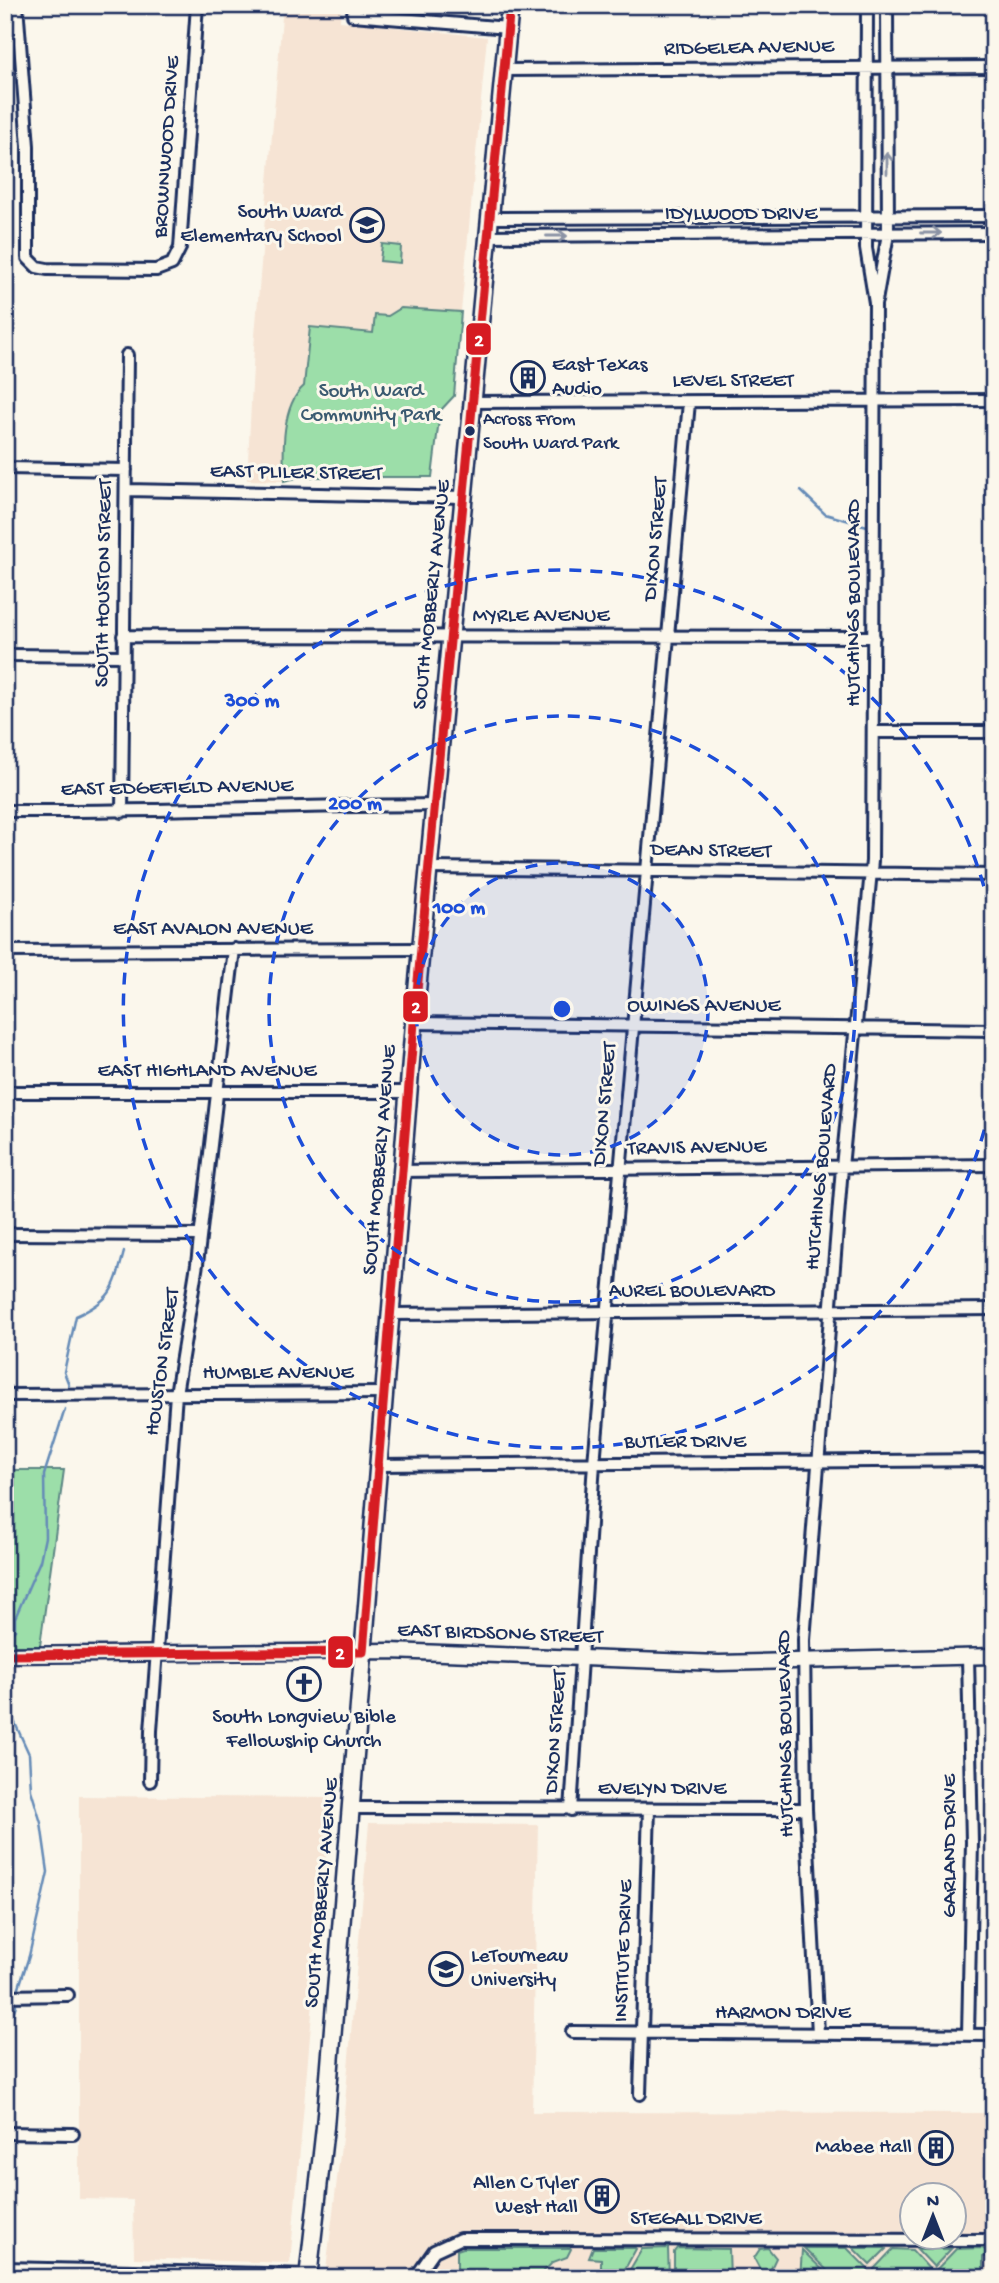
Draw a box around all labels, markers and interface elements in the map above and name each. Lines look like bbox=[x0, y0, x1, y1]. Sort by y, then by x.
street label: RIDGELEA AVENUE bbox=[664, 35, 835, 63]
street label: BROWNWOOD DRIVE bbox=[149, 54, 187, 240]
one-way arrow bbox=[880, 152, 894, 175]
place label: South Ward Elementary School bbox=[180, 201, 344, 250]
street label: IDYLWOOD DRIVE bbox=[665, 203, 818, 228]
school or university icon: South Ward Elementary School bbox=[348, 206, 386, 244]
one-way arrow bbox=[919, 227, 942, 240]
one-way arrow bbox=[545, 229, 568, 243]
line badge: 2 bbox=[465, 322, 492, 356]
text: 2 bbox=[474, 331, 484, 354]
place label: East Texas Audio bbox=[552, 354, 649, 403]
building icon: East Texas Audio bbox=[509, 359, 547, 397]
street label: LEVEL STREET bbox=[672, 370, 795, 395]
park label: South Ward Community Park bbox=[301, 380, 444, 429]
place label: Across From South Ward Park bbox=[483, 409, 620, 456]
marker: Across From South Ward Park bbox=[463, 424, 477, 438]
street label: EAST PLILER STREET bbox=[210, 460, 383, 488]
street label: DIXON STREET bbox=[639, 475, 675, 604]
street label: SOUTH HOUSTON STREET bbox=[91, 478, 119, 687]
street label: SOUTH MOBBERLY AVENUE bbox=[409, 478, 458, 711]
street label: HUTCHINGS BOULEVARD bbox=[843, 499, 868, 707]
street label: MYRLE AVENUE bbox=[472, 605, 610, 630]
text: 300 m bbox=[224, 690, 279, 715]
street label: EAST EDGEFIELD AVENUE bbox=[60, 774, 294, 804]
text: 200 m bbox=[328, 793, 382, 818]
street label: DEAN STREET bbox=[648, 838, 773, 866]
text: 100 m bbox=[432, 897, 485, 922]
street label: EAST AVALON AVENUE bbox=[113, 918, 314, 943]
line badge: 2 bbox=[402, 990, 429, 1023]
street label: OWINGS AVENUE bbox=[627, 995, 782, 1020]
centre of rings bbox=[550, 997, 574, 1021]
text: 2 bbox=[411, 998, 421, 1021]
street label: DIXON STREET bbox=[588, 1040, 624, 1169]
street label: SOUTH MOBBERLY AVENUE bbox=[358, 1043, 404, 1276]
street label: EAST HIGHLAND AVENUE bbox=[97, 1060, 317, 1085]
street label: HUTCHINGS BOULEVARD bbox=[802, 1062, 845, 1271]
street label: TRAVIS AVENUE bbox=[626, 1135, 768, 1163]
street label: AUREL BOULEVARD bbox=[609, 1280, 775, 1305]
street label: HOUSTON STREET bbox=[141, 1286, 187, 1437]
street label: HUMBLE AVENUE bbox=[202, 1362, 355, 1387]
street label: BUTLER DRIVE bbox=[623, 1431, 747, 1456]
street label: EAST BIRDSONG STREET bbox=[397, 1619, 604, 1651]
street label: HUTCHINGS BOULEVARD bbox=[773, 1630, 801, 1838]
line badge: 2 bbox=[327, 1635, 354, 1669]
text: 2 bbox=[335, 1644, 345, 1667]
church icon: South Longview Bible Fellowship Church bbox=[285, 1665, 323, 1703]
street label: DIXON STREET bbox=[540, 1668, 574, 1797]
place label: South Longview Bible Fellowship Church bbox=[212, 1706, 397, 1755]
street label: GARLAND DRIVE bbox=[939, 1773, 964, 1918]
street label: SOUTH MOBBERLY AVENUE bbox=[300, 1776, 346, 2009]
street label: EVELYN DRIVE bbox=[598, 1778, 727, 1803]
street label: INSTITUTE DRIVE bbox=[610, 1878, 640, 2023]
place label: LeTourneau University bbox=[471, 1945, 568, 1994]
school or university icon: LeTourneau University bbox=[427, 1950, 465, 1988]
street label: HARMON DRIVE bbox=[715, 2002, 852, 2027]
building icon: Mabee Hall bbox=[917, 2129, 955, 2167]
place label: Mabee Hall bbox=[815, 2136, 912, 2161]
place label: Allen C Tyler West Hall bbox=[473, 2172, 580, 2221]
building icon: Allen C Tyler West Hall bbox=[583, 2177, 621, 2215]
north arrow bbox=[898, 2182, 968, 2252]
text: N bbox=[927, 2191, 939, 2214]
street label: STEGALL DRIVE bbox=[630, 2208, 763, 2233]

